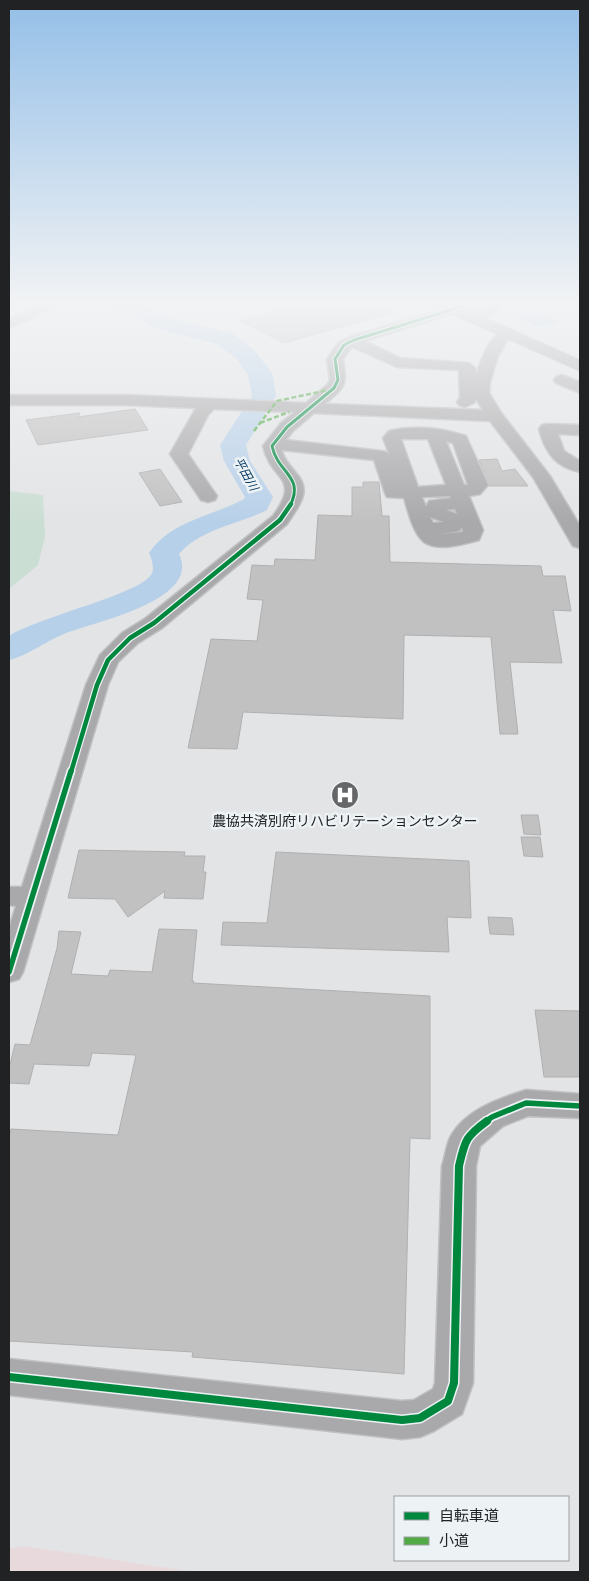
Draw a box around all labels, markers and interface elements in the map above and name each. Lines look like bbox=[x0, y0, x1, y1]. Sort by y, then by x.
water label: 平田川 bbox=[230, 454, 263, 495]
hospital icon: 農協共済別府リハビリテーションセンター bbox=[330, 780, 360, 810]
place label: 農協共済別府リハビリテーションセンター bbox=[212, 811, 478, 831]
legend bbox=[394, 1496, 569, 1561]
text: 自転車道 bbox=[439, 1505, 499, 1526]
text: 小道 bbox=[439, 1530, 469, 1551]

